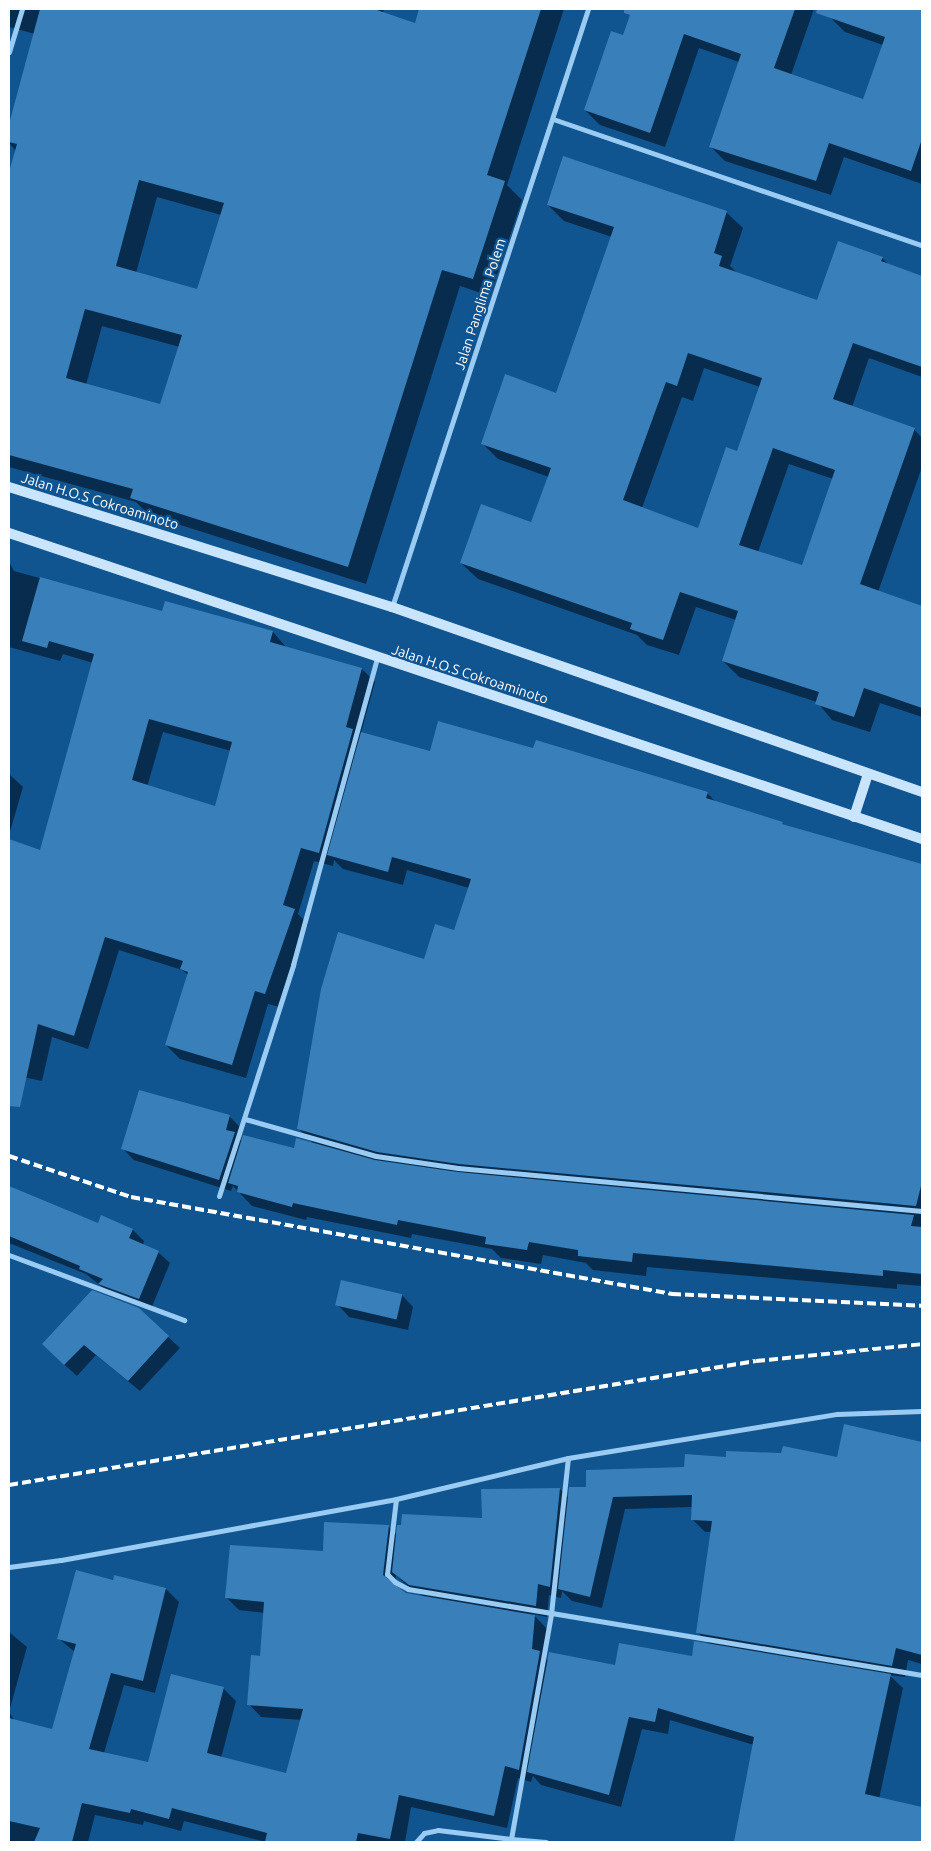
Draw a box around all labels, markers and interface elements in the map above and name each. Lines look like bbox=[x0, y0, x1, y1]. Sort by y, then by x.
street label: Jalan Panglima Polem bbox=[451, 236, 509, 372]
street label: Jalan H.O.S Cokroaminoto bbox=[19, 469, 181, 533]
street label: Jalan H.O.S Cokroaminoto bbox=[390, 641, 550, 707]

